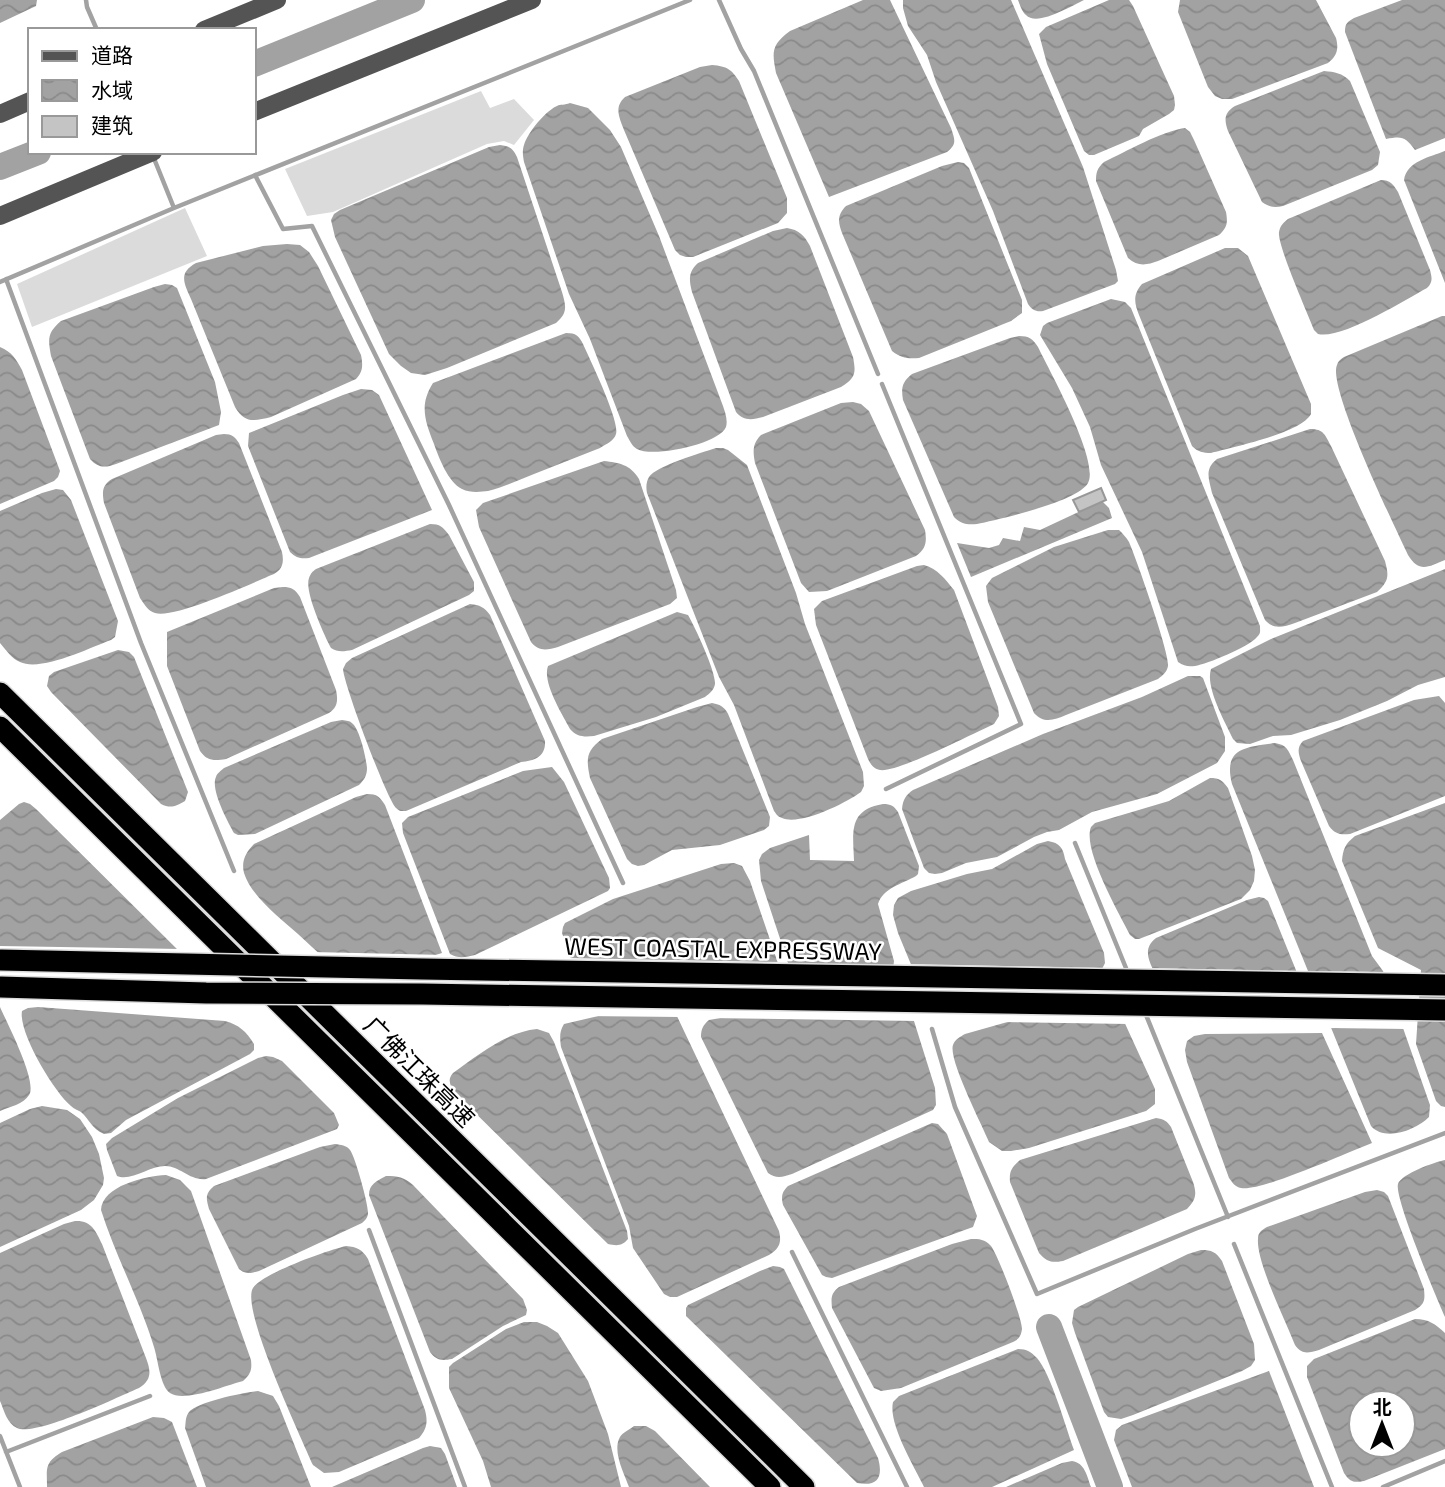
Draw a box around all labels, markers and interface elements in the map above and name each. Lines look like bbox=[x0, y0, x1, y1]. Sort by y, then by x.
legend bbox=[28, 28, 256, 154]
text: 道路 bbox=[91, 42, 133, 67]
text: 水域 bbox=[91, 77, 133, 102]
text: 建筑 bbox=[91, 112, 133, 137]
street label: WEST COASTAL EXPRESSWAY bbox=[564, 931, 882, 965]
street label: 广佛江珠高速 bbox=[359, 1010, 481, 1132]
north arrow bbox=[1347, 1389, 1417, 1459]
text: 北 bbox=[1372, 1395, 1392, 1418]

